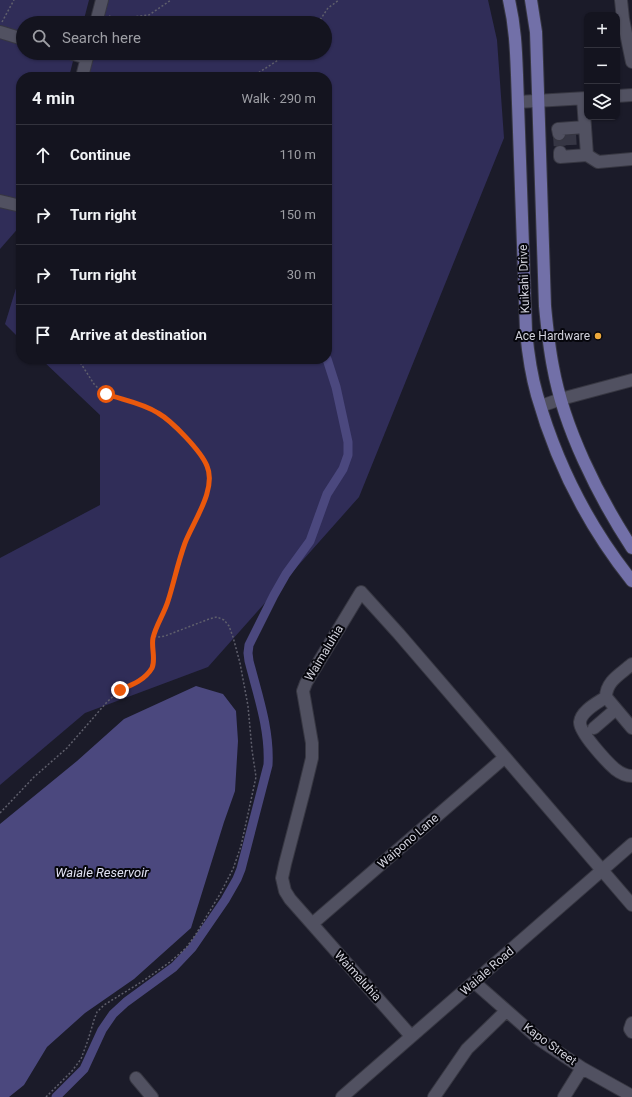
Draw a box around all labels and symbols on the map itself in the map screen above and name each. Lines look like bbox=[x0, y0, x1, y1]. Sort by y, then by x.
street label: Kuikahi Drive bbox=[516, 244, 532, 314]
place label: Ace Hardware bbox=[515, 329, 590, 343]
marker: Ace Hardware bbox=[593, 331, 603, 341]
route start bbox=[97, 385, 115, 403]
street label: Waimaluhia bbox=[302, 623, 346, 683]
route end bbox=[111, 681, 129, 699]
street label: Waipono Lane bbox=[375, 811, 441, 871]
water label: Waiale Reservoir bbox=[55, 865, 149, 880]
street label: Waiale Road bbox=[457, 944, 517, 998]
street label: Waimaluhia bbox=[332, 948, 384, 1004]
street label: Kapo Street bbox=[521, 1020, 579, 1068]

